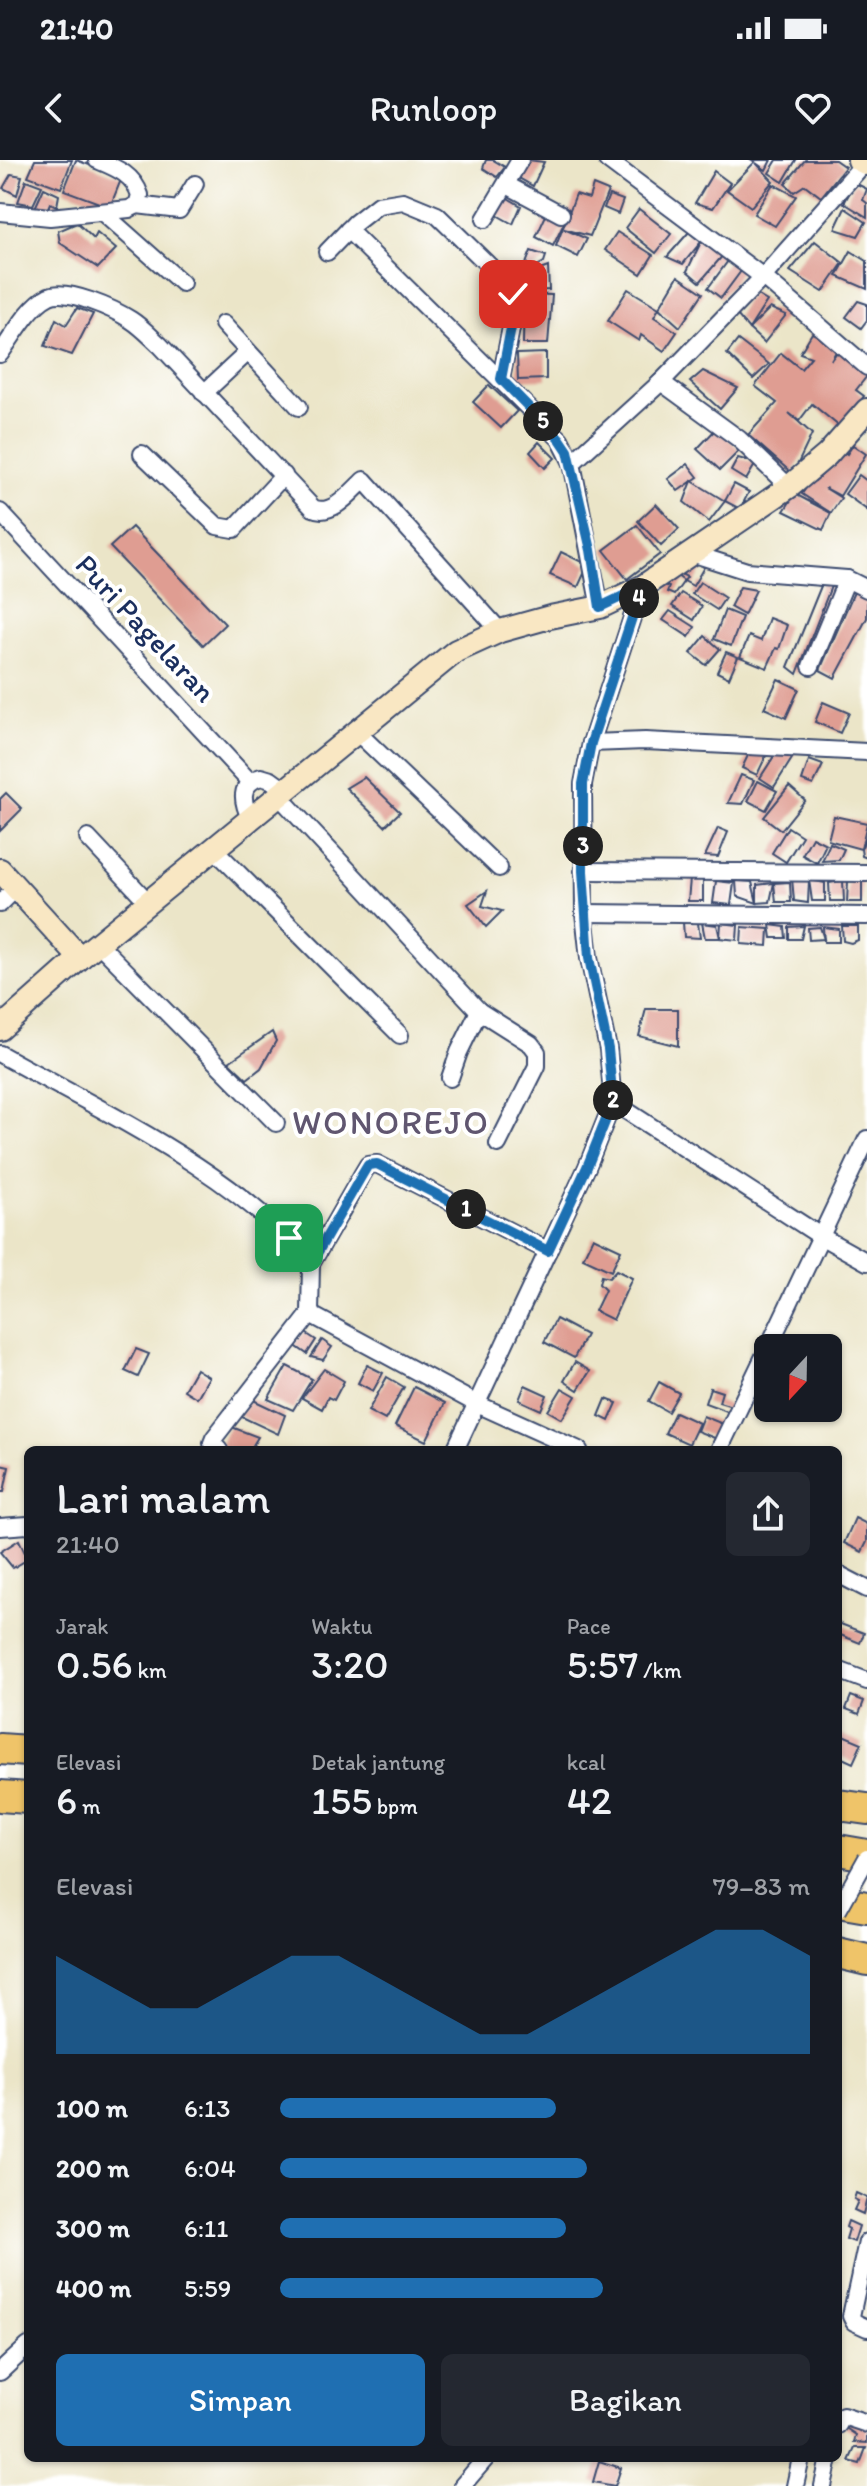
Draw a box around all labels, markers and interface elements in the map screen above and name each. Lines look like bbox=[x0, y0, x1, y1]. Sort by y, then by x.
text: 21:40 bbox=[40, 10, 114, 47]
icon: back bbox=[32, 86, 76, 130]
icon: heart bbox=[791, 86, 835, 130]
text: Runloop bbox=[370, 87, 497, 130]
pin bbox=[479, 260, 547, 328]
icon: check bbox=[491, 272, 535, 316]
pin: 5 bbox=[523, 401, 563, 441]
text: 5 bbox=[537, 407, 549, 434]
street label: Puri Pagelaran bbox=[68, 546, 224, 710]
pin: 4 bbox=[619, 578, 659, 618]
text: 4 bbox=[632, 584, 646, 611]
pin: 3 bbox=[563, 826, 603, 866]
text: 3 bbox=[577, 832, 589, 859]
pin: 2 bbox=[593, 1080, 633, 1120]
text: 2 bbox=[607, 1086, 619, 1113]
district label: WONOREJO bbox=[292, 1102, 490, 1143]
pin: 1 bbox=[446, 1189, 486, 1229]
text: 1 bbox=[461, 1195, 471, 1222]
pin bbox=[255, 1204, 323, 1272]
icon: arrive bbox=[267, 1216, 311, 1260]
north arrow bbox=[754, 1334, 842, 1422]
map controls bbox=[754, 1334, 842, 1422]
text: Lari malam bbox=[56, 1471, 270, 1524]
button: share bbox=[726, 1472, 810, 1556]
text: 21:40 bbox=[56, 1528, 120, 1560]
text: Jarak bbox=[56, 1613, 109, 1640]
text: Waktu bbox=[311, 1613, 372, 1640]
text: Pace bbox=[567, 1613, 611, 1640]
text: 0.56 bbox=[56, 1640, 133, 1688]
text: 3:20 bbox=[311, 1640, 389, 1688]
text: 5:57 bbox=[567, 1640, 638, 1688]
text: km bbox=[133, 1657, 167, 1684]
text: /km bbox=[638, 1657, 682, 1684]
text: Elevasi bbox=[56, 1749, 121, 1776]
text: Detak jantung bbox=[311, 1749, 445, 1776]
text: kcal bbox=[567, 1749, 606, 1776]
text: 6 bbox=[56, 1776, 77, 1824]
text: 155 bbox=[311, 1776, 372, 1824]
text: 42 bbox=[567, 1776, 612, 1824]
text: m bbox=[77, 1793, 101, 1820]
text: bpm bbox=[372, 1793, 418, 1820]
text: Elevasi bbox=[56, 1870, 133, 1902]
text: 79–83 m bbox=[713, 1870, 810, 1902]
text: 100 m bbox=[56, 2092, 128, 2124]
text: 6:13 bbox=[184, 2092, 230, 2124]
text: 200 m bbox=[56, 2152, 129, 2184]
text: 6:04 bbox=[184, 2152, 236, 2184]
text: 300 m bbox=[56, 2212, 130, 2244]
text: 6:11 bbox=[184, 2212, 228, 2244]
text: 400 m bbox=[56, 2272, 131, 2304]
text: 5:59 bbox=[184, 2272, 231, 2304]
button: Simpan bbox=[56, 2354, 425, 2446]
button: Bagikan bbox=[441, 2354, 810, 2446]

